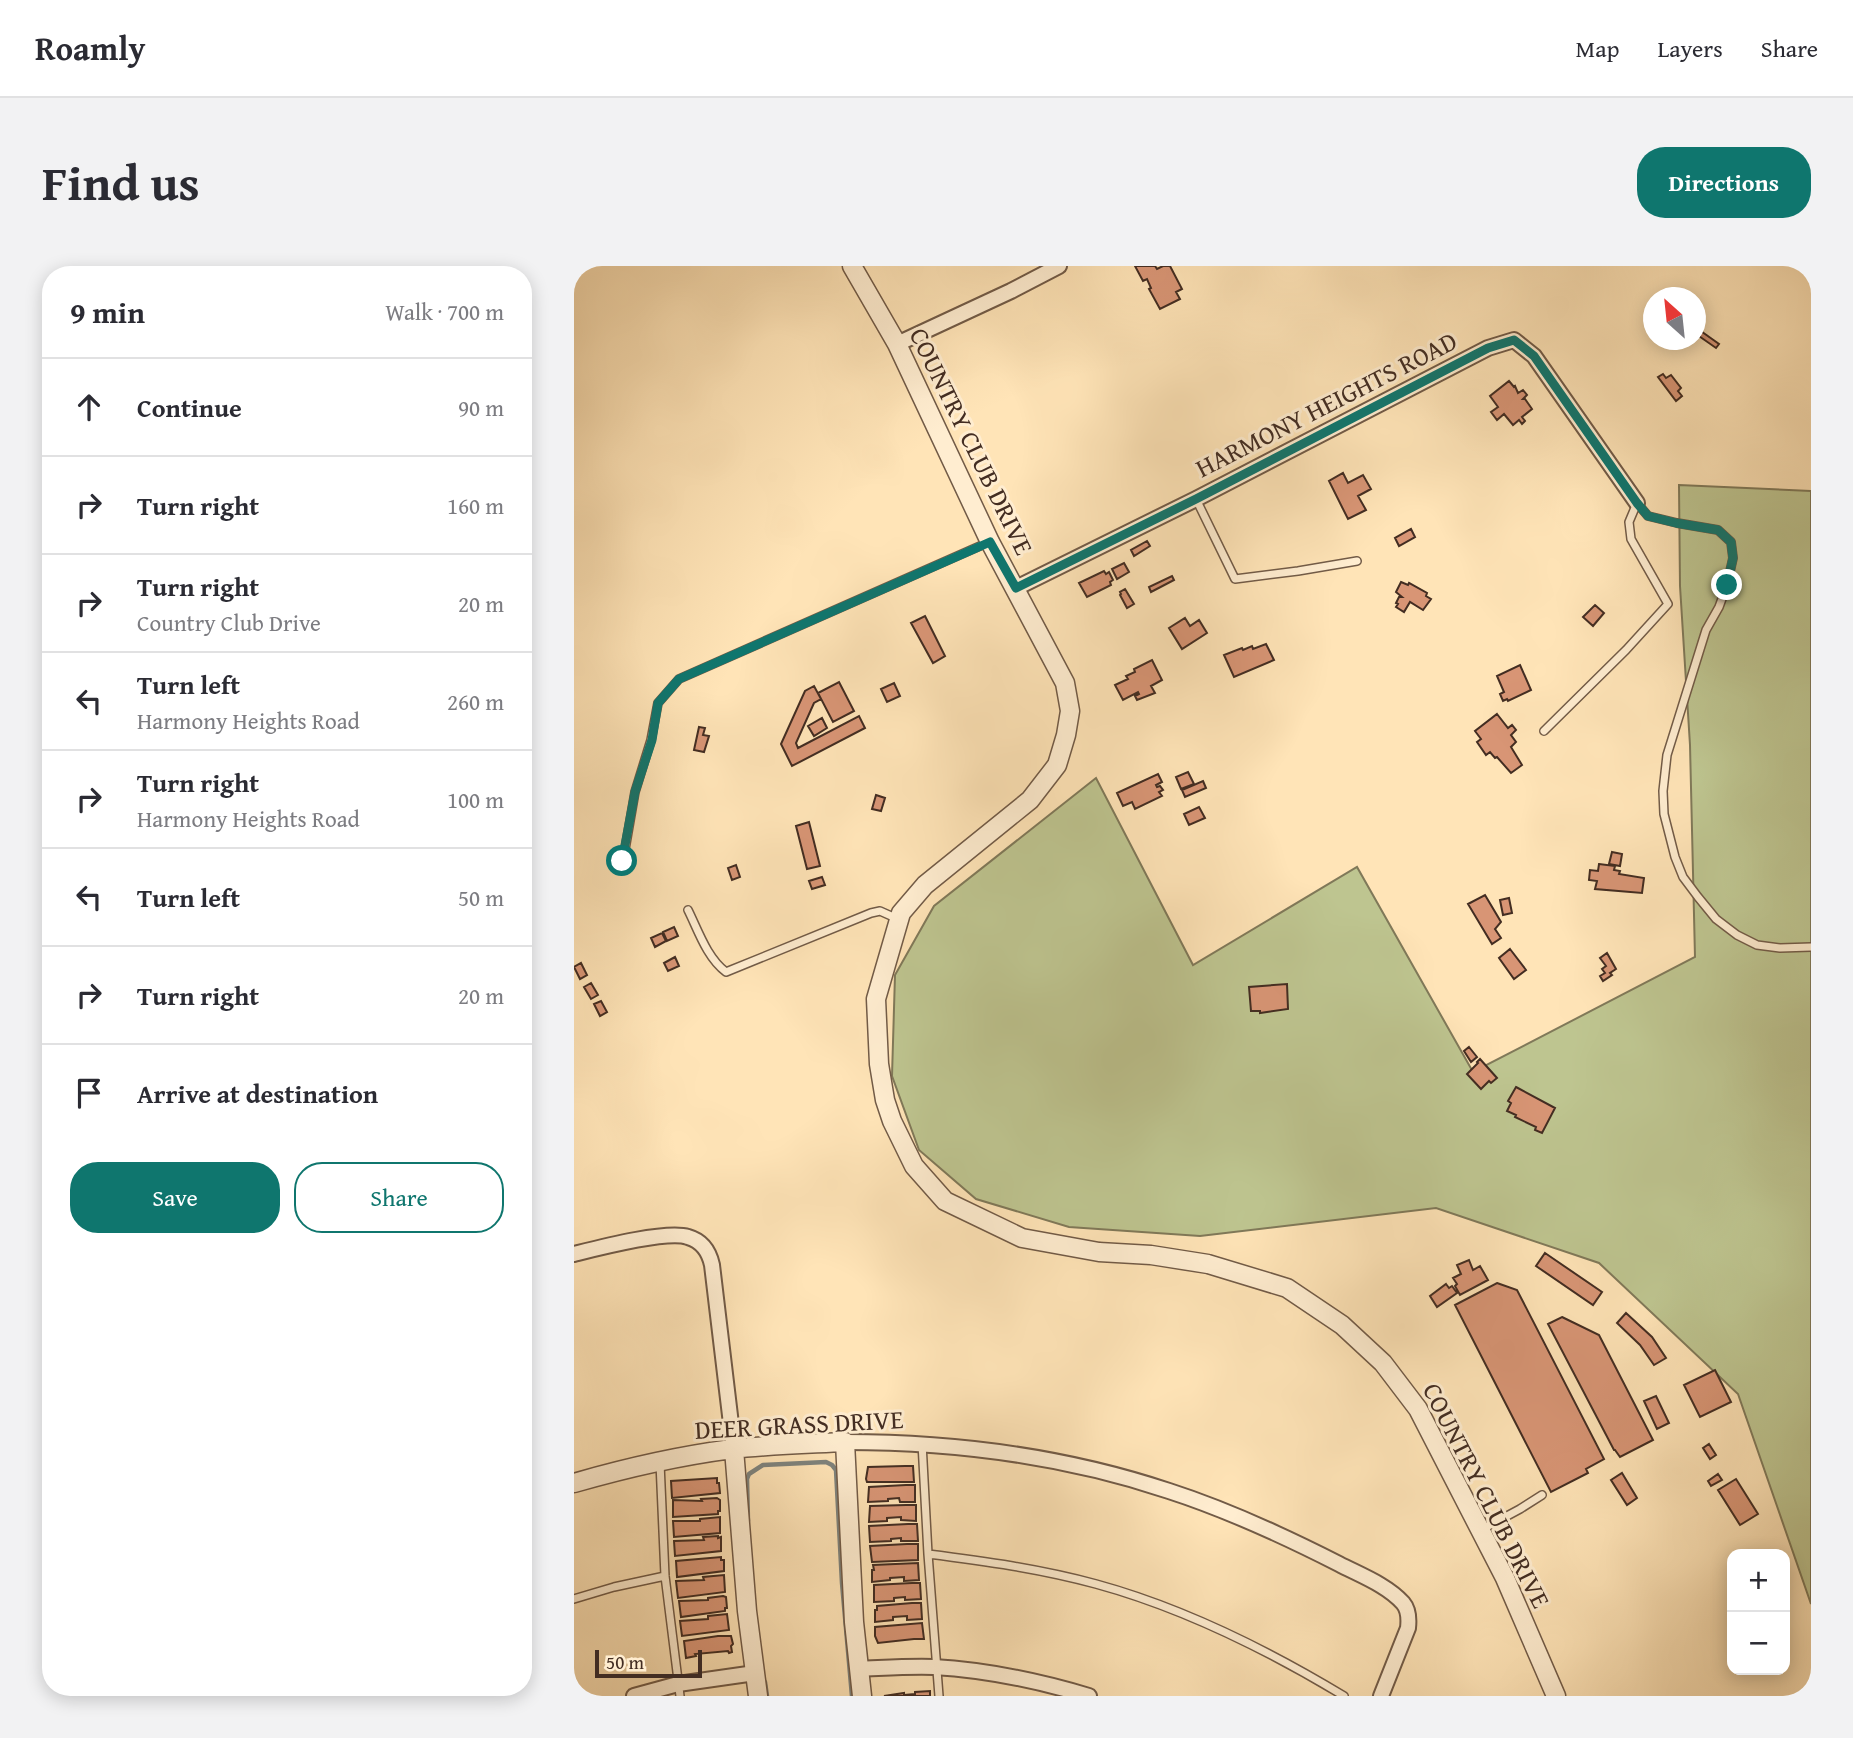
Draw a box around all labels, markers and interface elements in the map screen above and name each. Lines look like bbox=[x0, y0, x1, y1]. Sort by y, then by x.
text: Roamly bbox=[35, 24, 145, 72]
text: Map bbox=[1576, 31, 1619, 66]
text: Layers bbox=[1657, 31, 1723, 66]
text: Share bbox=[1761, 31, 1818, 66]
text: Find us bbox=[42, 146, 200, 218]
button: Directions bbox=[1637, 147, 1811, 218]
north arrow bbox=[1643, 287, 1706, 350]
text: 9 min bbox=[70, 290, 145, 334]
text: Walk · 700 m bbox=[385, 295, 504, 328]
street label: COUNTRY CLUB DRIVE bbox=[900, 321, 1044, 561]
street label: HARMONY HEIGHTS ROAD bbox=[1188, 321, 1464, 487]
icon: ahead bbox=[70, 388, 108, 426]
text: Continue bbox=[137, 388, 242, 427]
text: 90 m bbox=[458, 391, 504, 424]
icon: right bbox=[70, 486, 108, 524]
text: Turn right bbox=[137, 486, 259, 525]
text: 160 m bbox=[447, 489, 504, 522]
text: Turn right bbox=[137, 567, 259, 606]
route end bbox=[1711, 569, 1742, 600]
icon: right bbox=[70, 584, 108, 622]
text: 20 m bbox=[458, 587, 504, 620]
text: Country Club Drive bbox=[137, 606, 321, 639]
text: Turn left bbox=[137, 665, 240, 704]
icon: left bbox=[70, 682, 108, 720]
text: 260 m bbox=[447, 685, 504, 718]
text: Harmony Heights Road bbox=[137, 704, 360, 737]
text: Turn right bbox=[137, 763, 259, 802]
icon: right bbox=[70, 780, 108, 818]
text: 100 m bbox=[447, 783, 504, 816]
text: Harmony Heights Road bbox=[137, 802, 360, 835]
route start bbox=[606, 845, 637, 876]
icon: left bbox=[70, 878, 108, 916]
text: Turn left bbox=[137, 878, 240, 917]
text: 50 m bbox=[458, 881, 504, 914]
icon: right bbox=[70, 976, 108, 1014]
text: Turn right bbox=[137, 976, 259, 1015]
text: 20 m bbox=[458, 979, 504, 1012]
icon: arrive bbox=[70, 1074, 108, 1112]
text: Arrive at destination bbox=[137, 1074, 378, 1113]
button: Save bbox=[70, 1162, 280, 1233]
button: Share bbox=[294, 1162, 504, 1233]
street label: COUNTRY CLUB DRIVE bbox=[1413, 1376, 1561, 1614]
street label: DEER GRASS DRIVE bbox=[694, 1399, 904, 1449]
map controls bbox=[1727, 1549, 1790, 1675]
button: + bbox=[1727, 1549, 1790, 1612]
button: − bbox=[1727, 1612, 1790, 1675]
scale bar bbox=[595, 1647, 702, 1679]
text: 50 m bbox=[606, 1648, 644, 1676]

